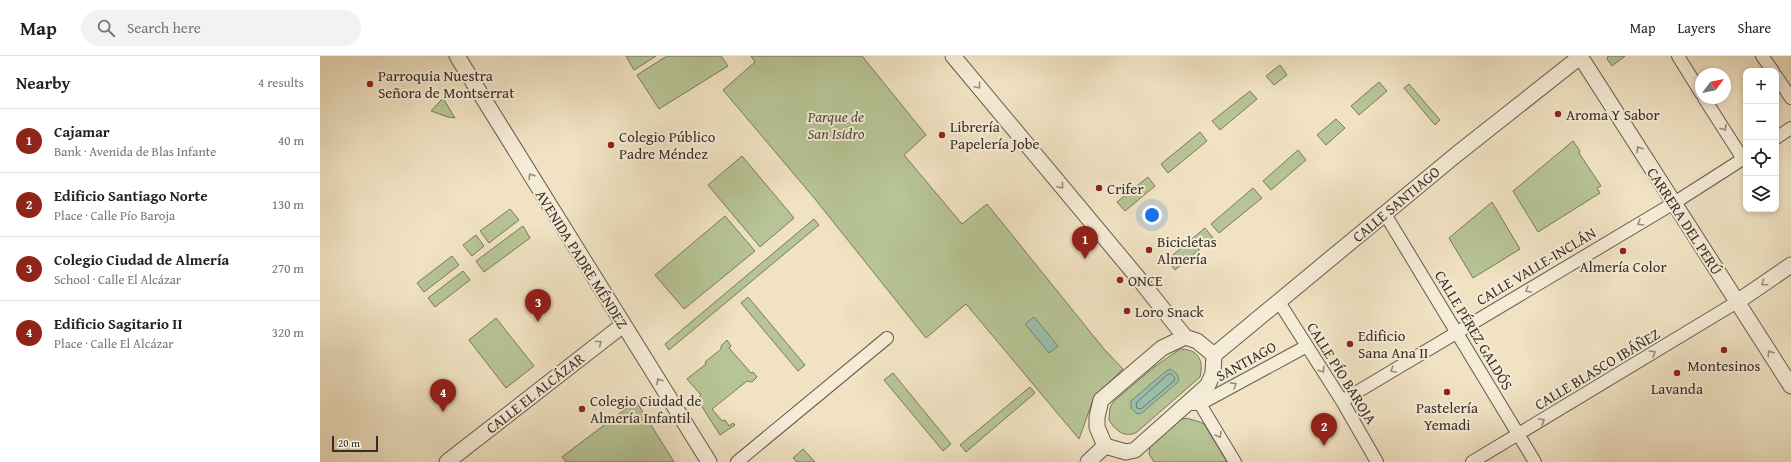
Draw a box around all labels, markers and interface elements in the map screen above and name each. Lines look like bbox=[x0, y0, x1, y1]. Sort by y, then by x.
search box bbox=[81, 10, 361, 46]
text: Map bbox=[20, 14, 57, 42]
icon: search bbox=[95, 17, 117, 39]
text: Search here bbox=[127, 17, 201, 38]
text: Map bbox=[1630, 18, 1656, 38]
text: Layers bbox=[1678, 18, 1716, 38]
text: Share bbox=[1738, 18, 1771, 38]
place label: Parroquia Nuestra Señora de Montserrat bbox=[378, 65, 515, 103]
north arrow bbox=[1695, 68, 1731, 104]
map controls bbox=[1743, 68, 1779, 212]
button: + bbox=[1743, 68, 1779, 104]
text: Nearby bbox=[16, 70, 70, 95]
text: 4 results bbox=[258, 73, 304, 92]
marker: Parroquia Nuestra Señora de Montserrat bbox=[365, 79, 375, 89]
one-way arrow bbox=[973, 81, 980, 89]
place label: Aroma Y Sabor bbox=[1566, 104, 1660, 125]
button: − bbox=[1743, 104, 1779, 140]
park label: Parque de San Isidro bbox=[807, 106, 865, 144]
marker: Aroma Y Sabor bbox=[1553, 109, 1563, 119]
place label: Librería Papelería Jobe bbox=[950, 116, 1040, 154]
text: Cajamar bbox=[54, 121, 110, 142]
one-way arrow bbox=[1719, 124, 1726, 131]
place label: Colegio Público Padre Méndez bbox=[619, 126, 716, 164]
marker: Librería Papelería Jobe bbox=[937, 130, 947, 140]
text: 1 bbox=[26, 131, 32, 150]
text: 40 m bbox=[278, 131, 304, 150]
marker: Colegio Público Padre Méndez bbox=[606, 140, 616, 150]
button: locate bbox=[1743, 140, 1779, 176]
text: Bank · Avenida de Blas Infante bbox=[54, 142, 216, 161]
one-way arrow bbox=[1637, 146, 1644, 153]
street label: CALLE SANTIAGO bbox=[1348, 161, 1444, 247]
street label: CARRERA DEL PERÚ bbox=[1642, 163, 1728, 279]
one-way arrow bbox=[528, 173, 535, 180]
button: layers bbox=[1743, 176, 1779, 212]
place label: Crifer bbox=[1107, 178, 1144, 199]
one-way arrow bbox=[1056, 181, 1063, 188]
marker: Crifer bbox=[1094, 183, 1104, 193]
text: Edificio Santiago Norte bbox=[54, 185, 208, 206]
street label: AVENIDA PADRE MÉNDEZ bbox=[531, 186, 633, 332]
text: 2 bbox=[26, 195, 32, 214]
text: 130 m bbox=[272, 195, 304, 214]
your location bbox=[1142, 205, 1162, 225]
text: Place · Calle Pío Baroja bbox=[54, 206, 175, 225]
one-way arrow bbox=[1637, 219, 1644, 226]
street label: CALLE VALLE-INCLÁN bbox=[1472, 222, 1600, 310]
pin: 1 bbox=[1072, 226, 1098, 259]
place label: Bicicletas Almería bbox=[1157, 231, 1217, 269]
marker: Bicicletas Almería bbox=[1144, 245, 1154, 255]
marker: Almería Color bbox=[1618, 246, 1628, 256]
text: Colegio Ciudad de Almería bbox=[54, 249, 229, 270]
place label: Almería Color bbox=[1579, 256, 1667, 277]
text: 3 bbox=[26, 259, 32, 278]
text: 270 m bbox=[272, 259, 304, 278]
street label: CALLE PÉREZ GALDÓS bbox=[1430, 266, 1518, 394]
text: School · Calle El Alcázar bbox=[54, 270, 181, 289]
place label: ONCE bbox=[1128, 270, 1163, 291]
marker: ONCE bbox=[1115, 275, 1125, 285]
one-way arrow bbox=[1761, 278, 1768, 286]
one-way arrow bbox=[1525, 285, 1532, 292]
pin: 3 bbox=[525, 289, 551, 322]
place label: Loro Snack bbox=[1135, 301, 1204, 322]
marker: Loro Snack bbox=[1122, 306, 1132, 316]
text: Edificio Sagitario II bbox=[54, 313, 182, 334]
street label: CALLE PÍO BAROJA bbox=[1302, 318, 1382, 428]
text: 4 bbox=[26, 323, 32, 342]
text: 320 m bbox=[272, 323, 304, 342]
street label: CALLE BLASCO IBÁÑEZ bbox=[1530, 323, 1664, 415]
place label: Edificio Sana Ana II bbox=[1358, 325, 1428, 363]
text: Place · Calle El Alcázar bbox=[54, 334, 174, 353]
street label: SANTIAGO bbox=[1212, 336, 1280, 386]
marker: Edificio Sana Ana II bbox=[1345, 339, 1355, 349]
one-way arrow bbox=[595, 341, 602, 348]
marker: Montesinos bbox=[1719, 345, 1729, 355]
street label: CALLE EL ALCÁZAR bbox=[481, 348, 589, 438]
one-way arrow bbox=[1767, 350, 1775, 357]
one-way arrow bbox=[1649, 351, 1656, 358]
place label: Montesinos bbox=[1688, 355, 1760, 376]
one-way arrow bbox=[1317, 366, 1325, 373]
one-way arrow bbox=[1390, 366, 1397, 373]
marker: Lavanda bbox=[1672, 368, 1682, 378]
one-way arrow bbox=[656, 378, 663, 385]
place label: Lavanda bbox=[1651, 378, 1703, 399]
pin: 4 bbox=[430, 379, 456, 412]
one-way arrow bbox=[1230, 383, 1238, 390]
marker: Pastelería Yemadi bbox=[1442, 387, 1452, 397]
place label: Colegio Ciudad de Almería Infantil bbox=[590, 390, 702, 428]
place label: Pastelería Yemadi bbox=[1416, 397, 1478, 435]
marker: Colegio Ciudad de Almería Infantil bbox=[577, 404, 587, 414]
pin: 2 bbox=[1311, 413, 1337, 446]
one-way arrow bbox=[1538, 418, 1545, 426]
one-way arrow bbox=[1214, 431, 1221, 438]
scale bar bbox=[332, 434, 378, 453]
text: 20 m bbox=[338, 435, 360, 451]

